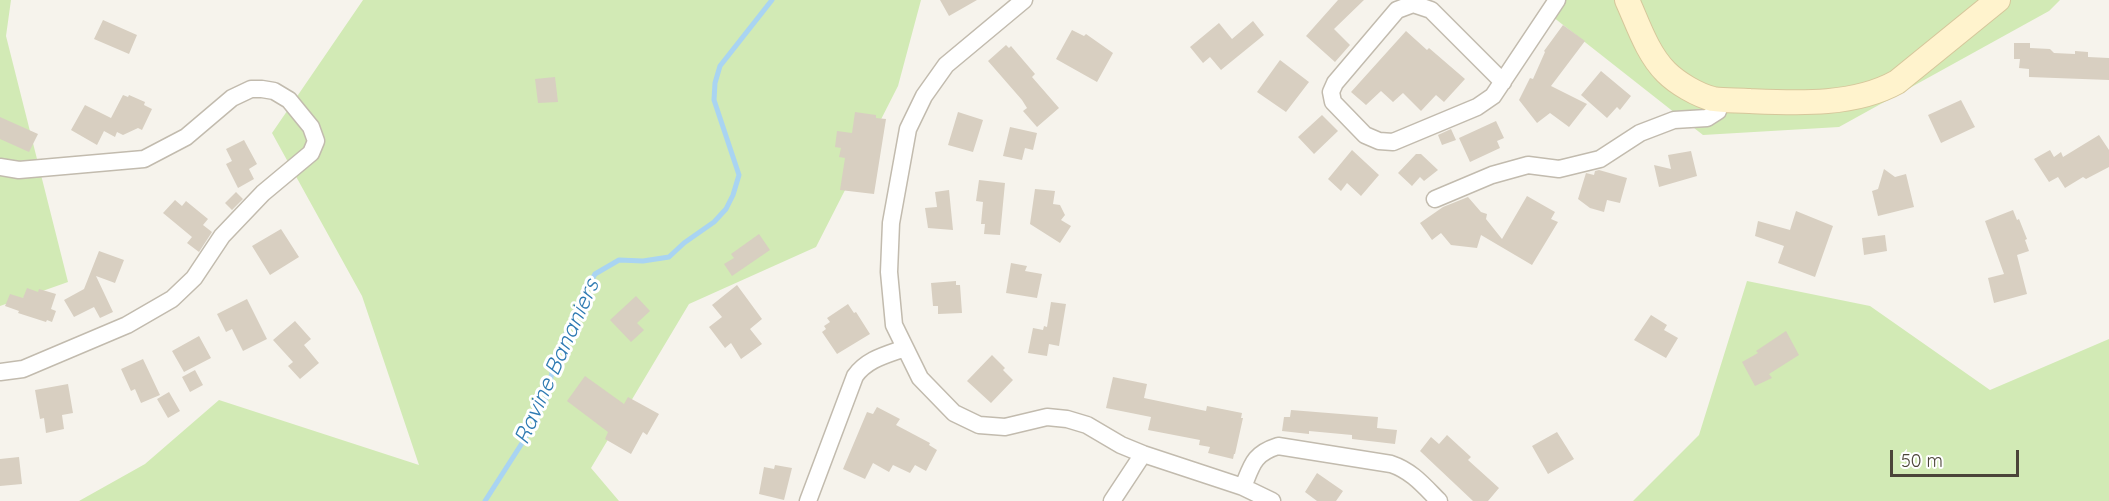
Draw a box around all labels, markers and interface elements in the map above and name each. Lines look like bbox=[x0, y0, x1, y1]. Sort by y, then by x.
water label: Ravine Bananiers bbox=[509, 275, 605, 449]
scale bar bbox=[1893, 438, 2022, 476]
text: 50 m bbox=[1901, 449, 1943, 472]

